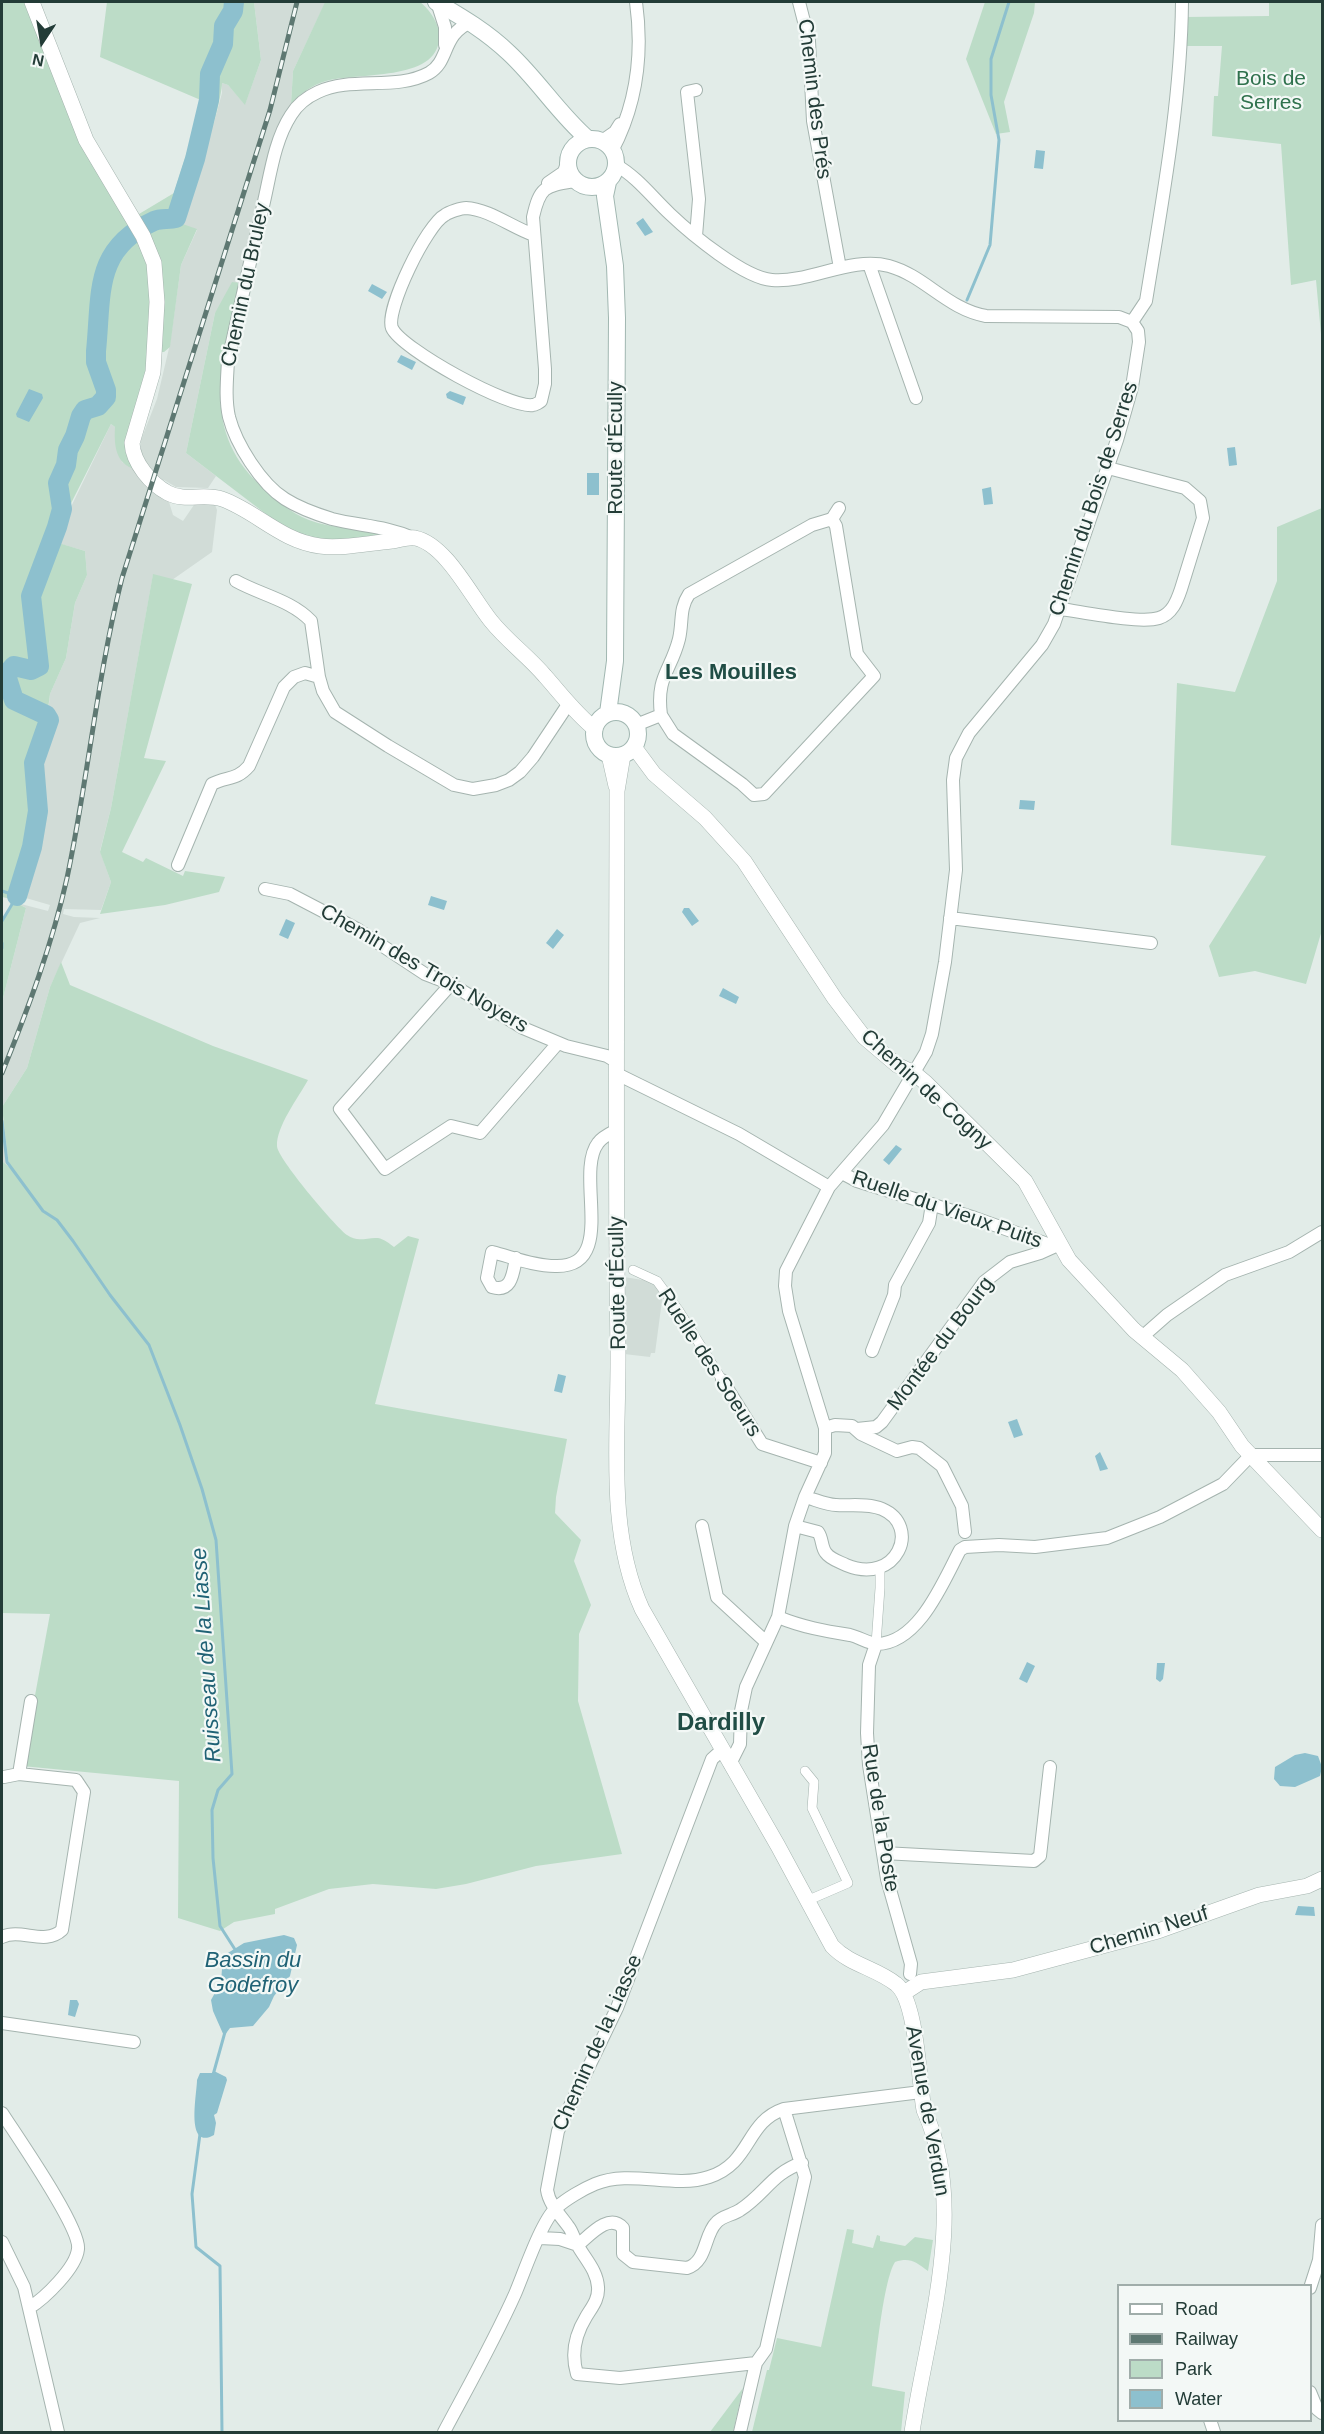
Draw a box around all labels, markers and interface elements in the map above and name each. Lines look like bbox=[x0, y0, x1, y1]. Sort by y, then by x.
north arrow bbox=[12, 12, 72, 72]
street label: Chemin des Prés bbox=[792, 18, 836, 180]
text: N bbox=[31, 51, 46, 70]
park label: Bois de Serres bbox=[1236, 66, 1306, 116]
street label: Chemin du Bruley bbox=[216, 201, 276, 369]
street label: Chemin du Bois de Serres bbox=[1044, 379, 1144, 619]
street label: Route d'Écully bbox=[603, 381, 629, 515]
district label: Les Mouilles bbox=[665, 660, 797, 686]
street label: Chemin des Trois Noyers bbox=[315, 899, 533, 1039]
street label: Chemin de Cogny bbox=[855, 1024, 997, 1156]
street label: Ruelle du Vieux Puits bbox=[849, 1166, 1045, 1254]
street label: Route d'Écully bbox=[604, 1216, 632, 1350]
street label: Montée du Bourg bbox=[882, 1272, 1000, 1416]
street label: Ruelle des Soeurs bbox=[652, 1284, 766, 1442]
water label: Ruisseau de la Liasse bbox=[186, 1547, 228, 1763]
district label: Dardilly bbox=[677, 1709, 765, 1737]
street label: Rue de la Poste bbox=[856, 1742, 904, 1894]
street label: Chemin Neuf bbox=[1087, 1901, 1211, 1961]
water label: Bassin du Godefroy bbox=[205, 1948, 301, 2000]
street label: Chemin de la Liasse bbox=[548, 1951, 648, 2135]
street label: Avenue de Verdun bbox=[900, 2024, 954, 2198]
legend bbox=[1117, 2284, 1312, 2422]
text: Road bbox=[1175, 2299, 1218, 2319]
text: Railway bbox=[1175, 2329, 1238, 2349]
text: Park bbox=[1175, 2359, 1212, 2379]
text: Water bbox=[1175, 2389, 1222, 2409]

